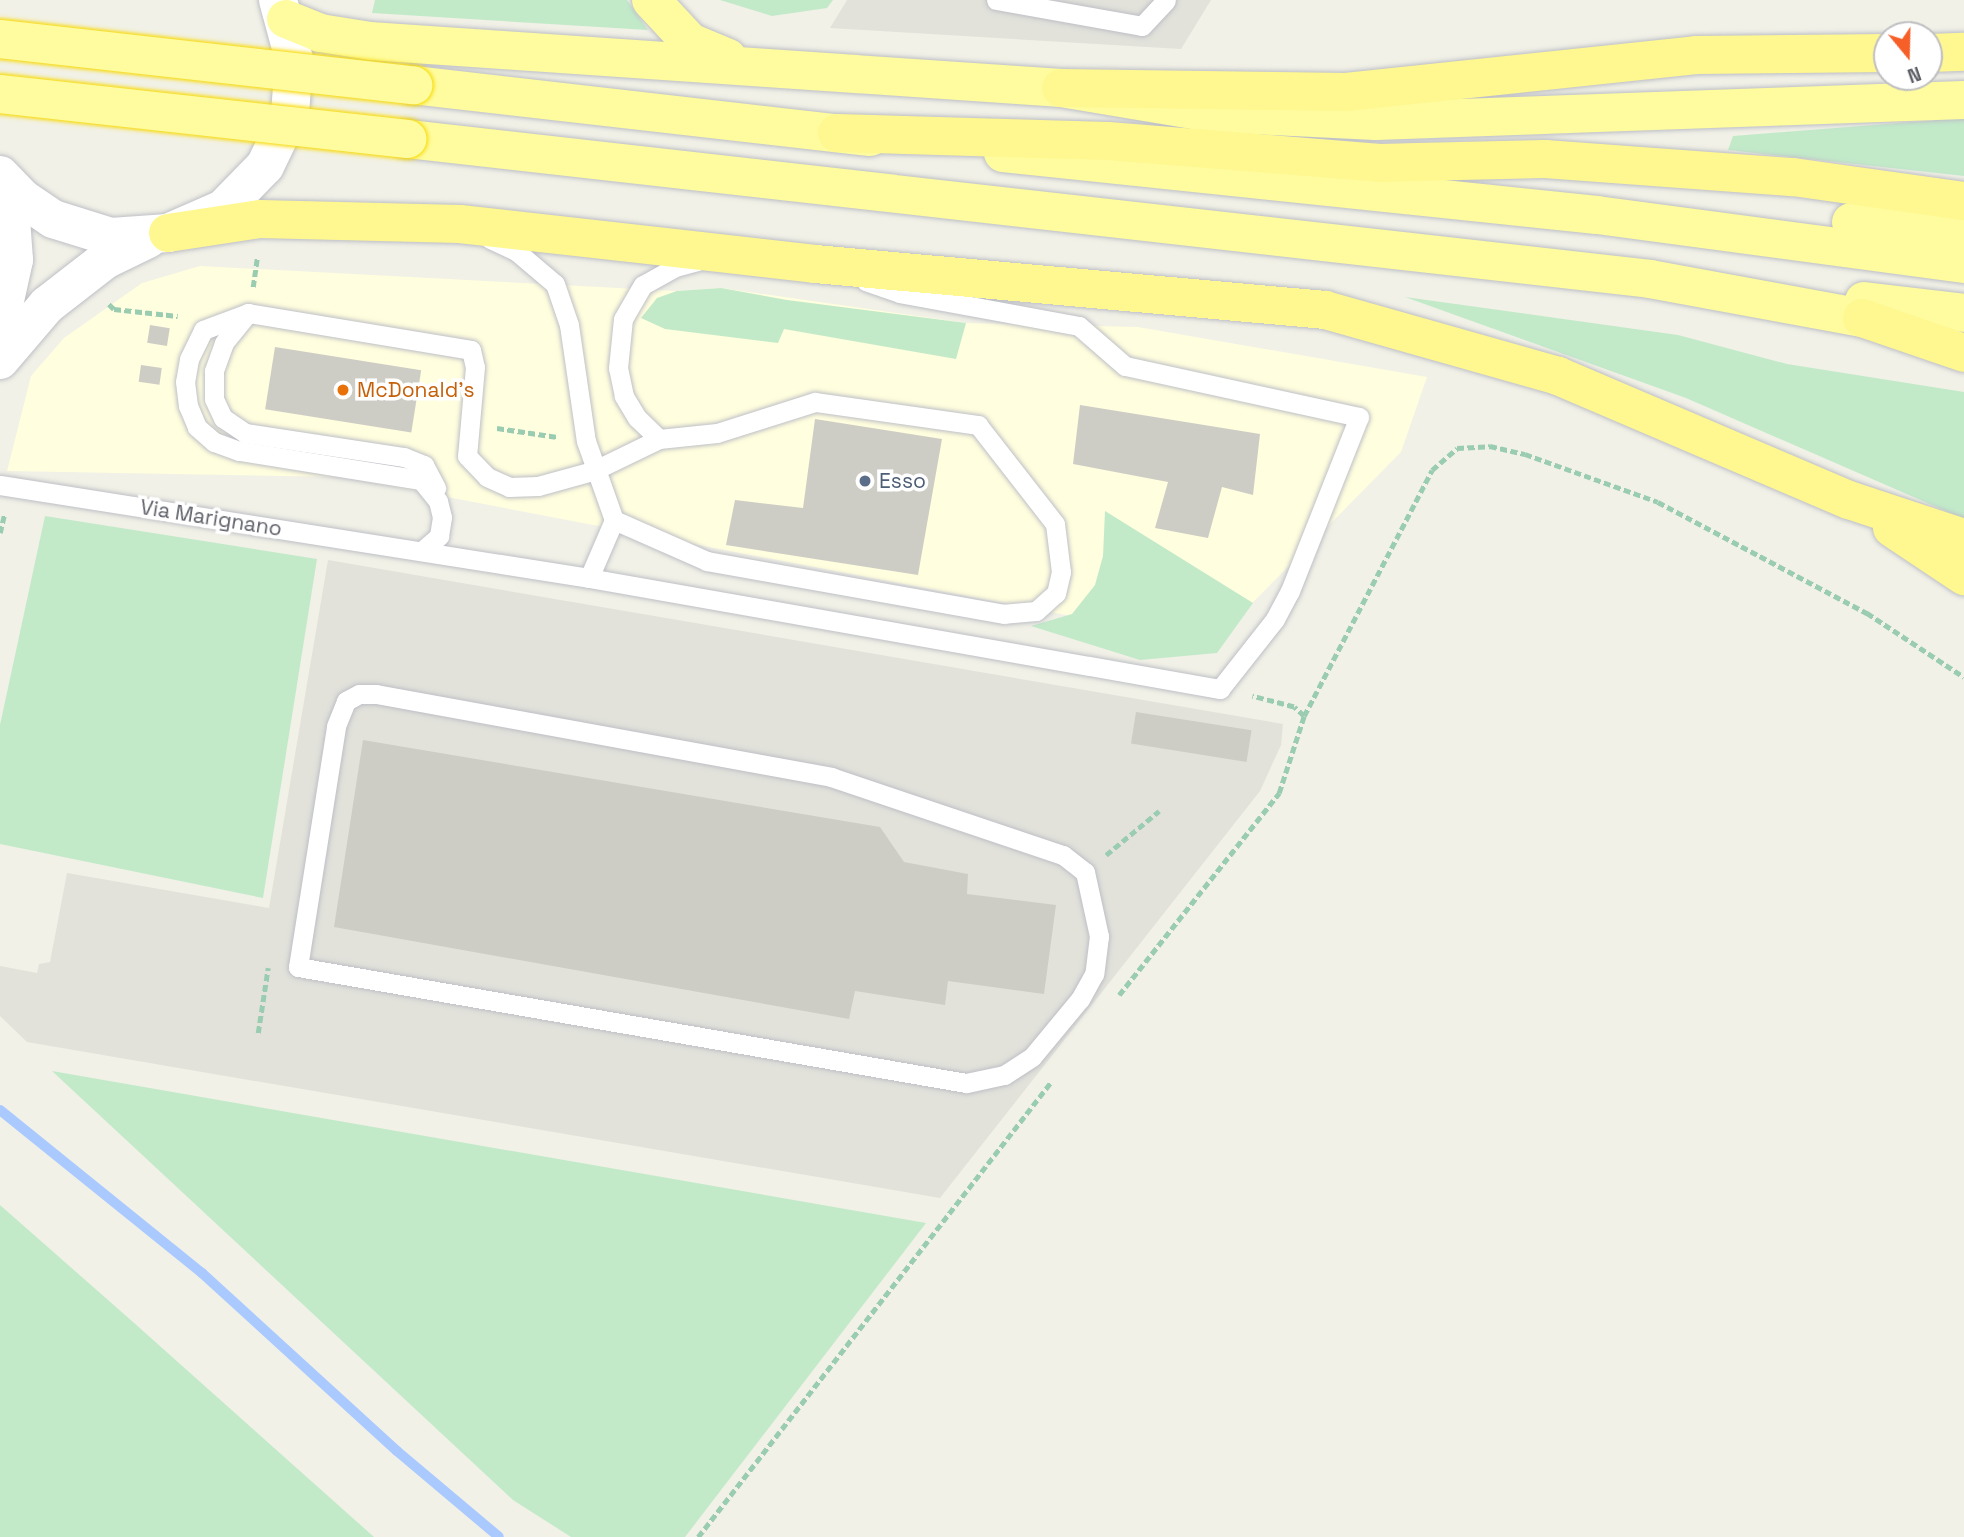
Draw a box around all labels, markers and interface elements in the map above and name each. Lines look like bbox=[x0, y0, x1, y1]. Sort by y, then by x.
north arrow bbox=[1873, 21, 1943, 91]
text: N bbox=[1904, 61, 1924, 88]
place label: McDonald's bbox=[357, 377, 475, 403]
marker: McDonald's bbox=[335, 382, 351, 398]
place label: Esso bbox=[879, 468, 926, 494]
marker: Esso bbox=[857, 473, 873, 489]
street label: Via Marignano bbox=[138, 494, 284, 542]

